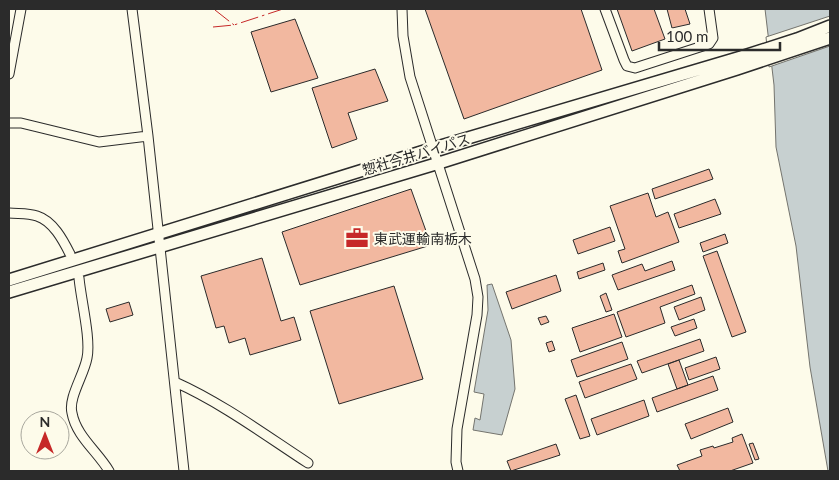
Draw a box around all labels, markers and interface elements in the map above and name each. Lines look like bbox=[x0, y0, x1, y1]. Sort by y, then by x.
scale bar bbox=[659, 20, 780, 52]
text: 100 m bbox=[666, 27, 708, 45]
street label: 惣社今井バイパス bbox=[360, 130, 472, 178]
office icon: 東武運輸南栃木 bbox=[344, 225, 370, 251]
place label: 東武運輸南栃木 bbox=[374, 230, 472, 247]
north arrow bbox=[20, 410, 70, 460]
text: N bbox=[40, 413, 50, 430]

